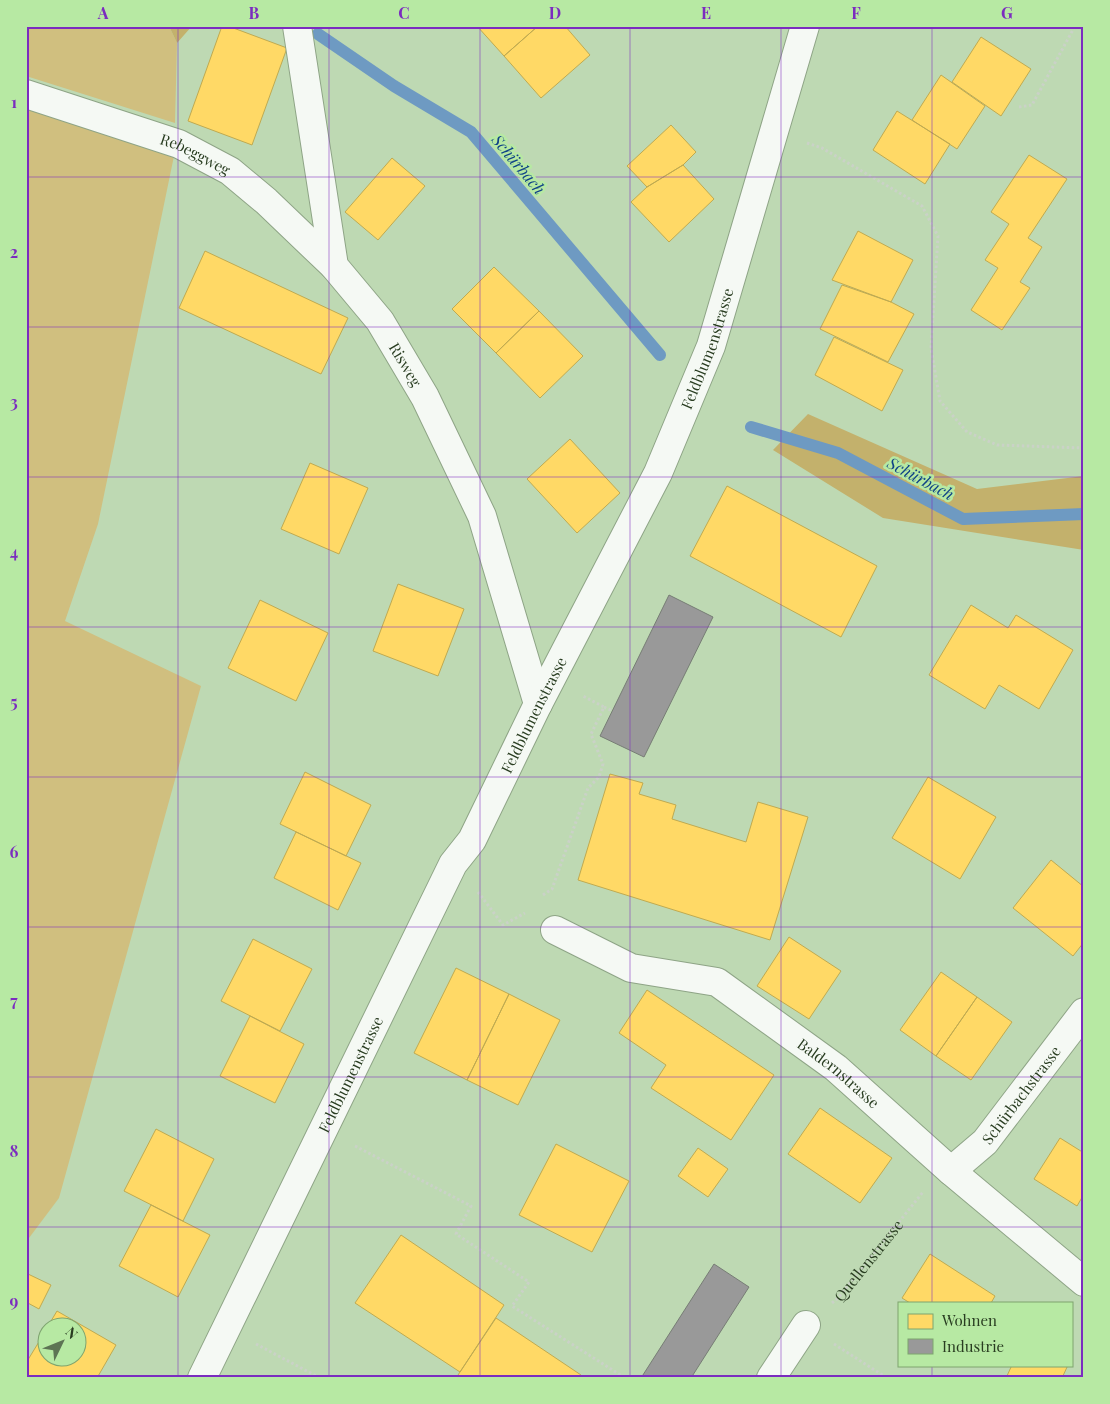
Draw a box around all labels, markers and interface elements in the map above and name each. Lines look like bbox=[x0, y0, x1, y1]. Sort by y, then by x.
text: A bbox=[97, 2, 109, 23]
text: B bbox=[249, 2, 260, 23]
text: C bbox=[398, 2, 410, 23]
text: D bbox=[549, 2, 561, 23]
text: E bbox=[701, 2, 711, 23]
text: F bbox=[851, 2, 861, 23]
text: G bbox=[1001, 2, 1013, 23]
text: 1 bbox=[11, 91, 17, 112]
street label: Rebeggweg bbox=[158, 129, 234, 180]
water label: Schürbach bbox=[487, 129, 550, 198]
text: 2 bbox=[10, 241, 18, 262]
street label: Feldblumenstrasse bbox=[676, 286, 737, 412]
street label: Risweg bbox=[385, 339, 427, 390]
text: 3 bbox=[10, 391, 18, 412]
water label: Schürbach bbox=[883, 451, 958, 504]
text: 4 bbox=[10, 541, 18, 562]
street label: Feldblumenstrasse bbox=[496, 653, 571, 776]
text: 5 bbox=[10, 691, 18, 712]
text: 6 bbox=[10, 841, 19, 862]
text: 7 bbox=[10, 990, 18, 1011]
street label: Feldblumenstrasse bbox=[313, 1013, 387, 1136]
street label: Baldernstrasse bbox=[794, 1034, 884, 1112]
street label: Schürbachstrasse bbox=[977, 1042, 1065, 1148]
text: 8 bbox=[10, 1140, 19, 1161]
street label: Quellenstrasse bbox=[829, 1215, 907, 1306]
text: 9 bbox=[10, 1290, 19, 1311]
legend bbox=[898, 1302, 1072, 1366]
text: Wohnen bbox=[941, 1310, 997, 1330]
north arrow bbox=[38, 1316, 88, 1366]
text: N bbox=[61, 1323, 82, 1343]
text: Industrie bbox=[942, 1336, 1004, 1356]

